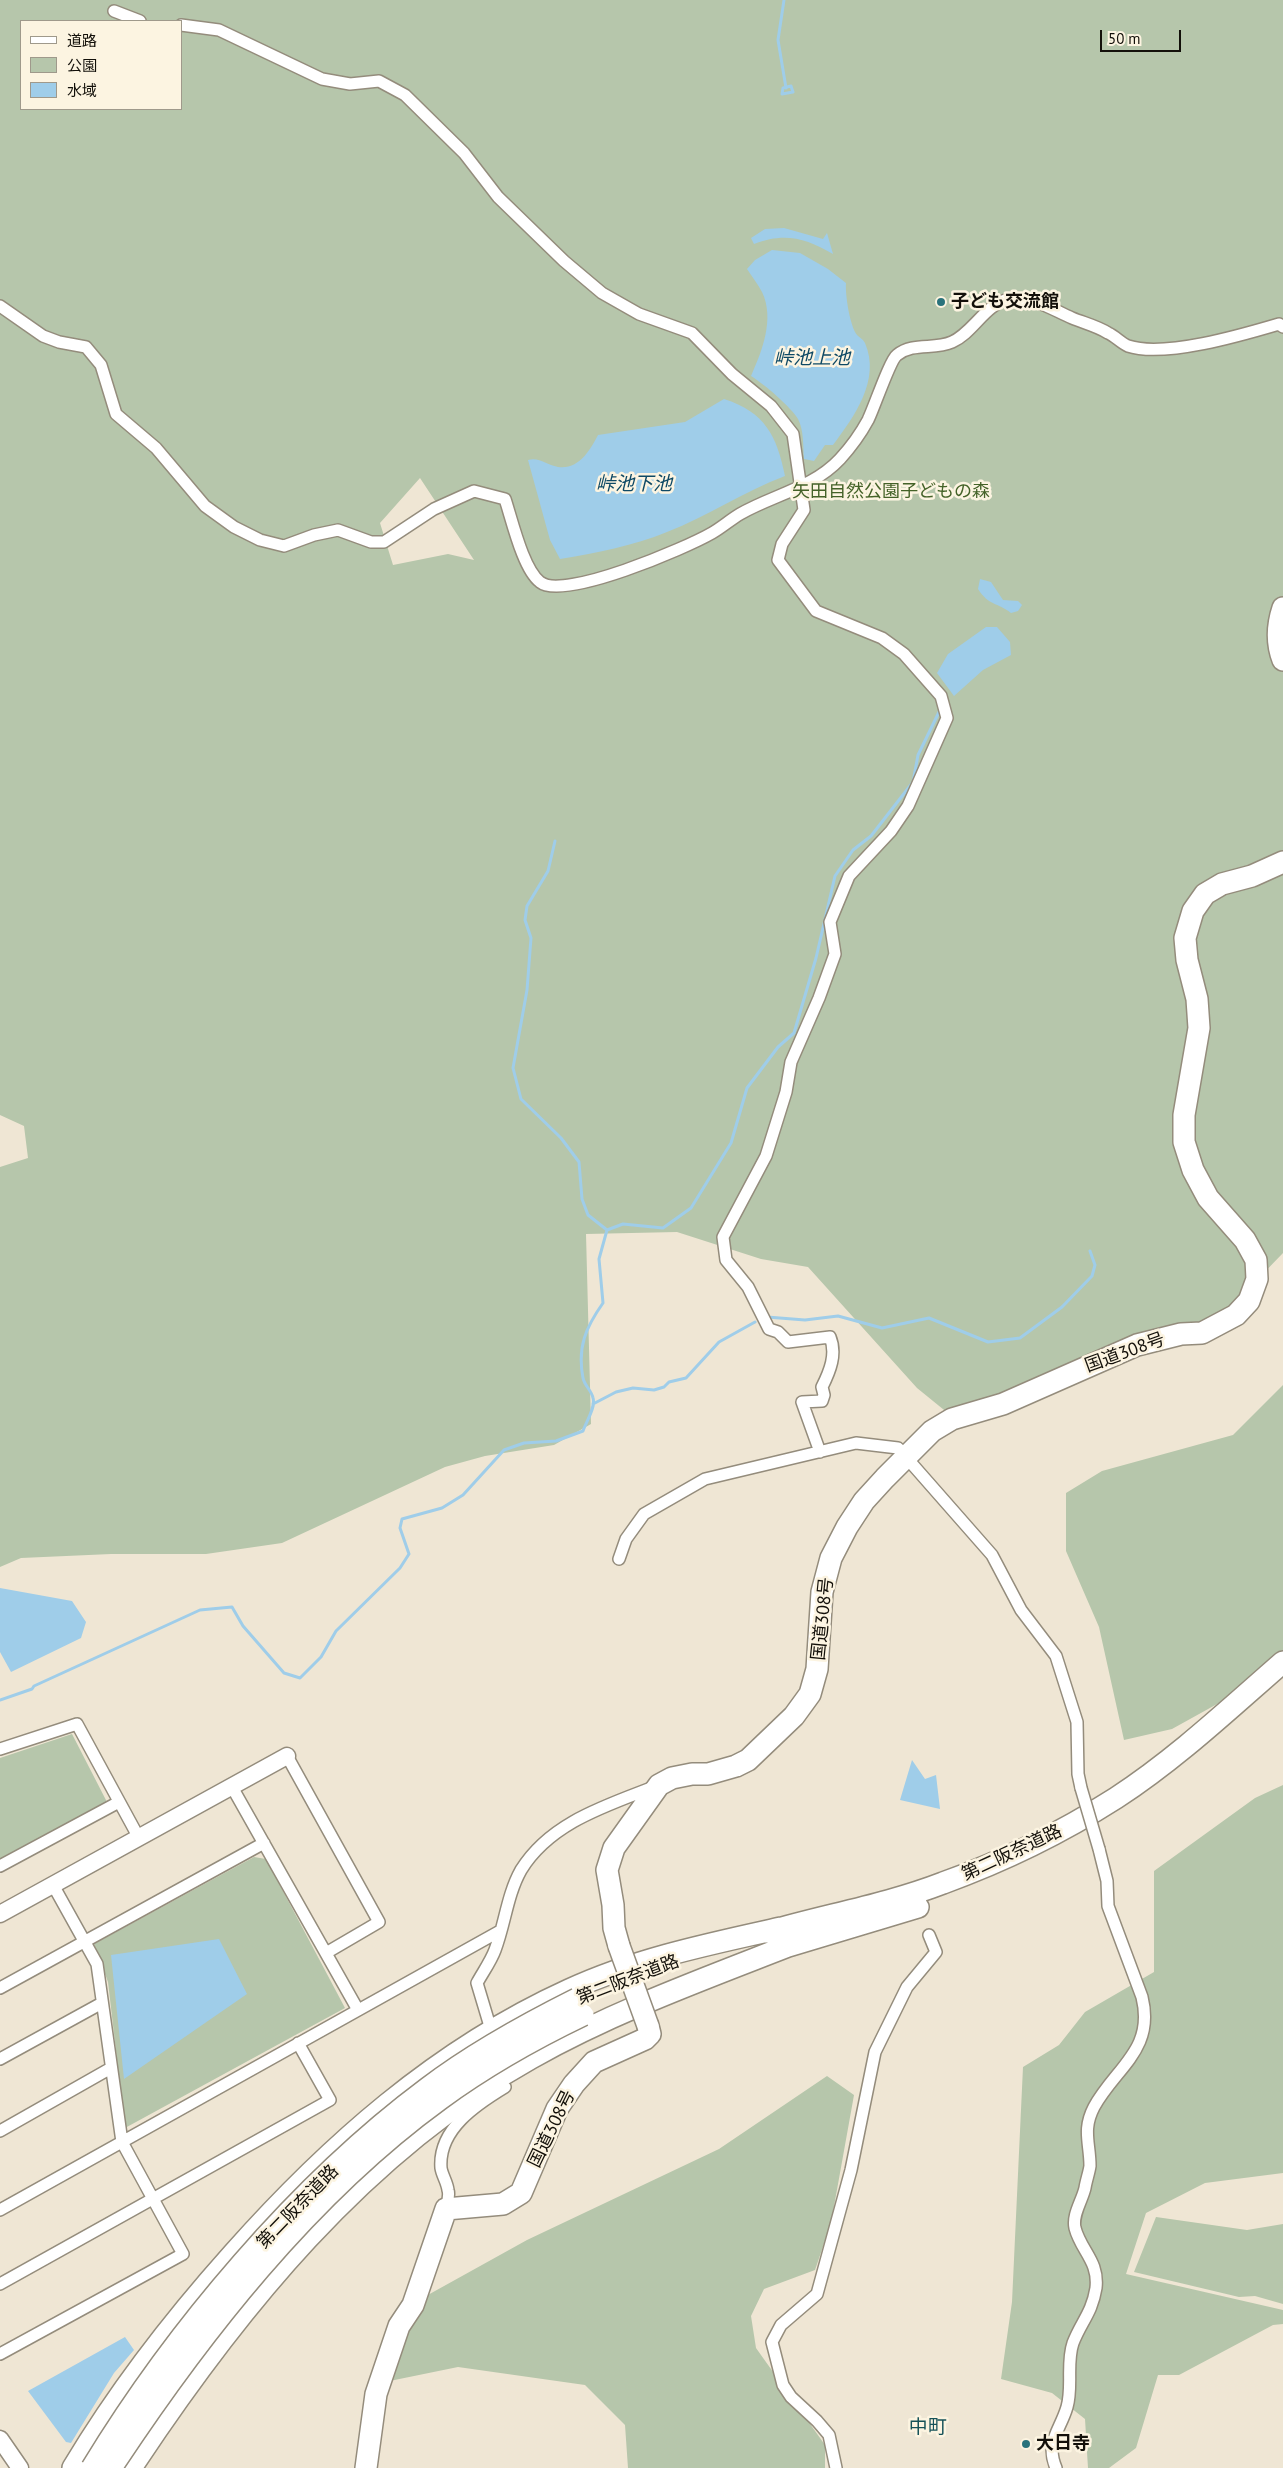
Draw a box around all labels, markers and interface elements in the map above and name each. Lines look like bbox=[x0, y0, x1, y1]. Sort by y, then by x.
legend bbox=[20, 20, 182, 110]
scale bar bbox=[1103, 20, 1184, 52]
text: 50 m bbox=[1108, 29, 1141, 48]
text: 道路 bbox=[67, 31, 97, 50]
text: 公園 bbox=[67, 56, 97, 75]
text: 水域 bbox=[67, 81, 97, 100]
place label: 子ども交流館 bbox=[951, 291, 1059, 313]
marker: 子ども交流館 bbox=[935, 296, 947, 308]
water label: 峠池上池 bbox=[774, 348, 850, 370]
water label: 峠池下池 bbox=[596, 474, 672, 496]
park label: 矢田自然公園子どもの森 bbox=[792, 481, 990, 503]
street label: 国道308号 bbox=[1082, 1329, 1168, 1377]
street label: 国道308号 bbox=[808, 1576, 838, 1662]
street label: 第二阪奈道路 bbox=[958, 1820, 1066, 1886]
street label: 第二阪奈道路 bbox=[574, 1951, 682, 2009]
street label: 国道308号 bbox=[524, 2087, 580, 2171]
street label: 第二阪奈道路 bbox=[253, 2161, 343, 2253]
district label: 中町 bbox=[909, 2417, 947, 2439]
place label: 大日寺 bbox=[1036, 2433, 1090, 2455]
marker: 大日寺 bbox=[1020, 2438, 1032, 2450]

